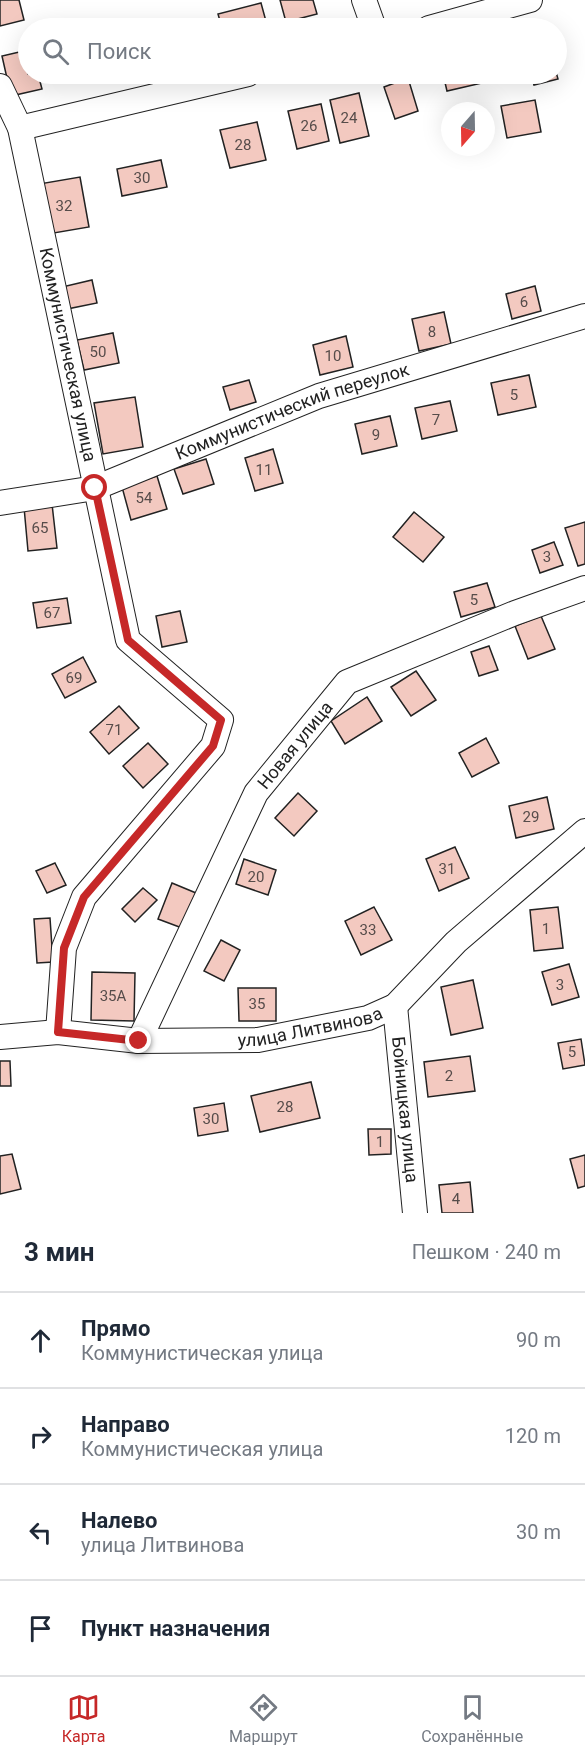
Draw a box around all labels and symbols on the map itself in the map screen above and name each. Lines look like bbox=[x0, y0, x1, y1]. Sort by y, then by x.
north arrow bbox=[441, 102, 495, 156]
house number: 24 bbox=[341, 109, 358, 127]
house number: 26 bbox=[301, 117, 317, 135]
house number: 28 bbox=[235, 136, 251, 154]
house number: 30 bbox=[134, 169, 150, 187]
house number: 32 bbox=[56, 197, 72, 215]
street label: Коммунистическая улица bbox=[35, 245, 101, 463]
house number: 6 bbox=[520, 293, 528, 311]
house number: 8 bbox=[428, 323, 436, 341]
house number: 50 bbox=[90, 343, 106, 361]
house number: 10 bbox=[325, 347, 341, 365]
street label: Коммунистический переулок bbox=[172, 358, 412, 464]
house number: 5 bbox=[510, 386, 518, 404]
house number: 7 bbox=[432, 411, 440, 429]
house number: 9 bbox=[372, 426, 380, 444]
house number: 11 bbox=[256, 461, 272, 479]
route start bbox=[81, 474, 107, 500]
house number: 54 bbox=[136, 489, 153, 507]
house number: 65 bbox=[32, 519, 48, 537]
house number: 3 bbox=[543, 548, 551, 566]
house number: 5 bbox=[470, 591, 478, 609]
house number: 67 bbox=[44, 604, 60, 622]
house number: 69 bbox=[66, 669, 82, 687]
street label: Новая улица bbox=[253, 697, 337, 793]
house number: 71 bbox=[106, 721, 122, 739]
house number: 29 bbox=[523, 808, 539, 826]
house number: 31 bbox=[439, 860, 455, 878]
house number: 20 bbox=[248, 868, 264, 886]
house number: 1 bbox=[542, 920, 550, 938]
house number: 33 bbox=[360, 921, 376, 939]
house number: 3 bbox=[556, 976, 564, 994]
house number: 35А bbox=[100, 987, 127, 1005]
house number: 35 bbox=[249, 995, 265, 1013]
street label: улица Литвинова bbox=[238, 1002, 385, 1050]
route end bbox=[125, 1027, 151, 1053]
street label: Бойницкая улица bbox=[388, 1035, 423, 1184]
house number: 5 bbox=[568, 1043, 576, 1061]
house number: 2 bbox=[445, 1067, 453, 1085]
house number: 28 bbox=[277, 1098, 293, 1116]
house number: 30 bbox=[203, 1110, 219, 1128]
house number: 1 bbox=[376, 1133, 384, 1151]
house number: 4 bbox=[452, 1190, 461, 1208]

